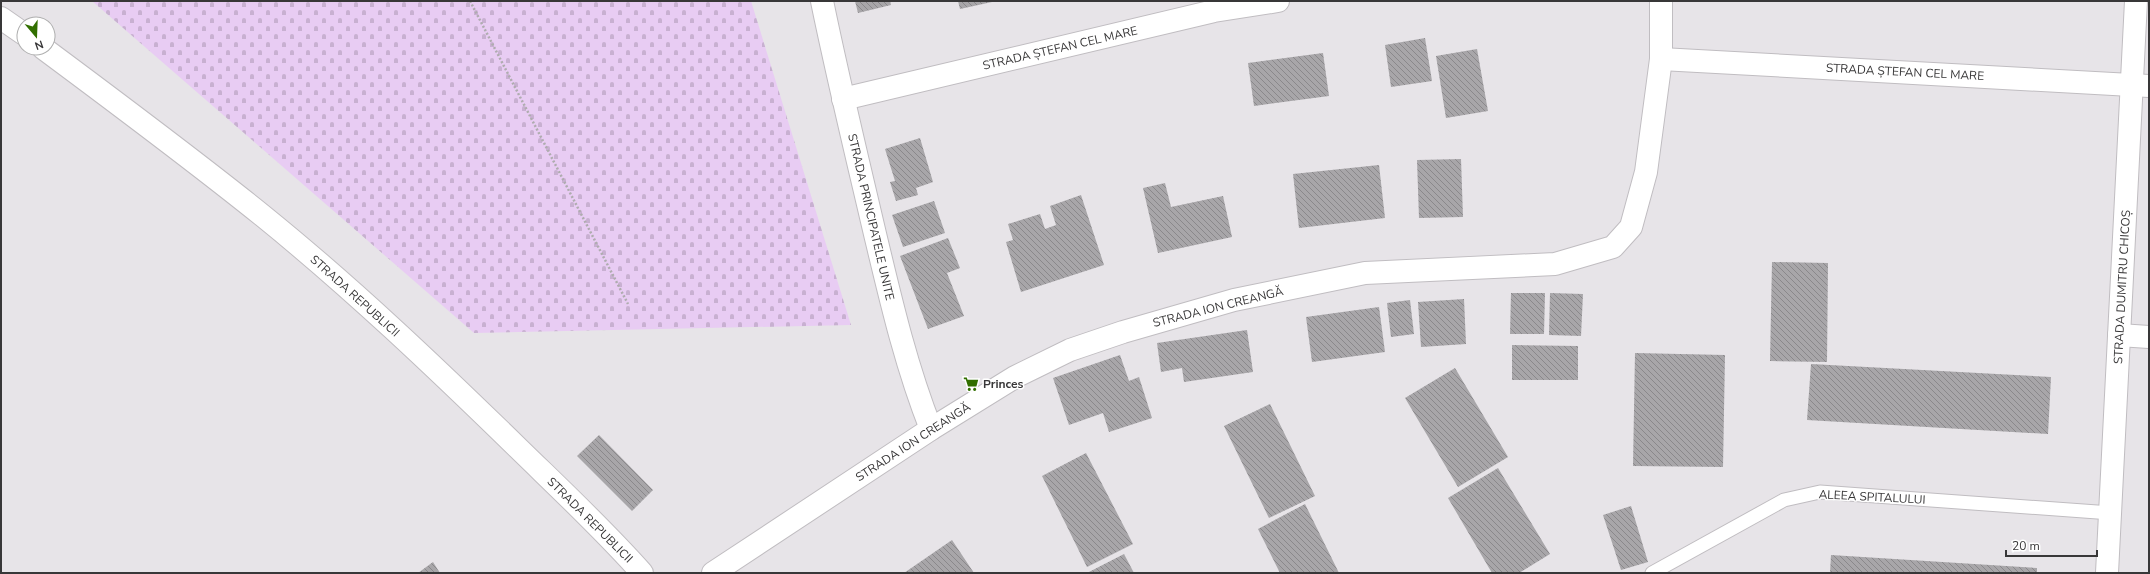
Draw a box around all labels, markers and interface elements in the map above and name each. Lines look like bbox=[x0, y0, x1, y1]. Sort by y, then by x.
north arrow bbox=[16, 16, 56, 56]
street label: STRADA ȘTEFAN CEL MARE bbox=[981, 22, 1139, 74]
text: N bbox=[33, 37, 45, 53]
street label: STRADA ȘTEFAN CEL MARE bbox=[1826, 60, 1984, 84]
street label: STRADA PRINCIPATELE UNITE bbox=[844, 132, 898, 302]
street label: STRADA DUMITRU CHICOȘ bbox=[2110, 209, 2134, 365]
street label: STRADA REPUBLICII bbox=[307, 252, 403, 340]
street label: STRADA ION CREANGĂ bbox=[1151, 283, 1285, 331]
supermarket icon: Princes bbox=[962, 375, 980, 393]
place label: Princes bbox=[983, 376, 1024, 392]
street label: STRADA ION CREANGĂ bbox=[852, 399, 974, 485]
street label: STRADA REPUBLICII bbox=[544, 474, 636, 566]
street label: ALEEA SPITALULUI bbox=[1818, 486, 1926, 508]
scale bar bbox=[2006, 532, 2097, 558]
text: 20 m bbox=[2012, 538, 2040, 554]

